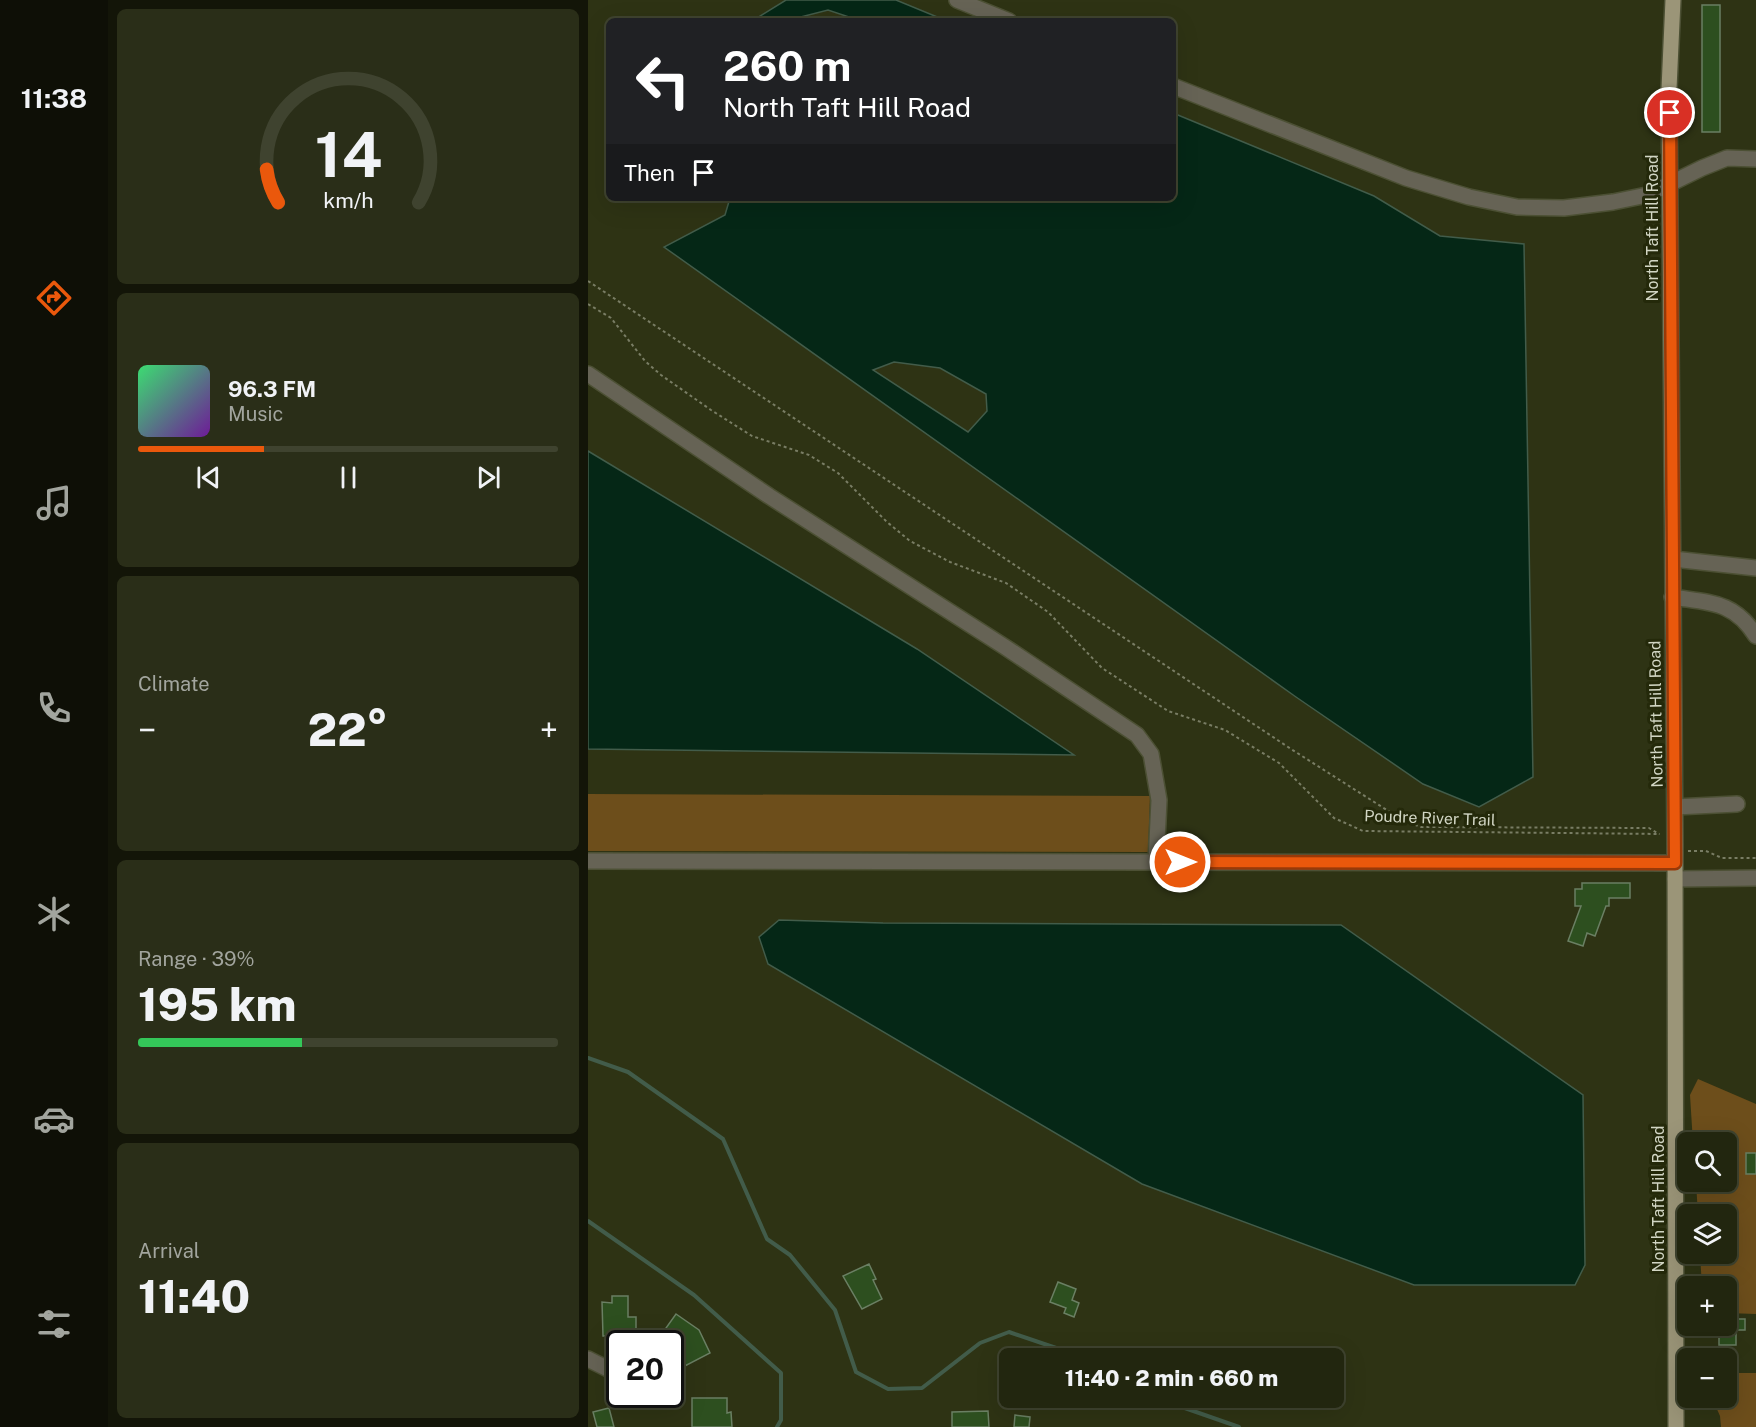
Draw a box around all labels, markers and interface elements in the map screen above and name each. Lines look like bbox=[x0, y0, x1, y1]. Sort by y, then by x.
text: 260 m bbox=[723, 41, 851, 90]
icon: left bbox=[624, 42, 702, 120]
text: 11:38 bbox=[21, 82, 87, 114]
pin bbox=[1644, 87, 1695, 138]
text: North Taft Hill Road bbox=[723, 91, 971, 123]
icon: arrive bbox=[1653, 96, 1686, 129]
text: 14 bbox=[314, 118, 382, 191]
street label: North Taft Hill Road bbox=[1643, 155, 1662, 302]
icon: arrive bbox=[687, 156, 720, 189]
text: Then bbox=[624, 160, 675, 186]
text: km/h bbox=[323, 189, 373, 214]
icon: directions bbox=[33, 277, 75, 319]
text: 96.3 FM bbox=[228, 376, 316, 402]
text: Music bbox=[228, 402, 283, 426]
icon: previous bbox=[192, 461, 225, 494]
icon: pause bbox=[332, 461, 365, 494]
icon: next bbox=[472, 461, 505, 494]
icon: music bbox=[33, 482, 75, 524]
street label: North Taft Hill Road bbox=[1645, 640, 1667, 788]
text: Climate bbox=[138, 672, 210, 696]
icon: phone bbox=[33, 687, 75, 729]
text: 22° bbox=[308, 703, 388, 756]
text: − bbox=[138, 711, 156, 749]
text: + bbox=[540, 711, 558, 749]
street label: Poudre River Trail bbox=[1364, 806, 1496, 830]
position arrow bbox=[1148, 830, 1212, 894]
icon: climate bbox=[33, 893, 75, 935]
text: Range · 39% bbox=[138, 947, 254, 971]
text: 195 km bbox=[138, 978, 296, 1031]
icon: car bbox=[33, 1098, 75, 1140]
street label: North Taft Hill Road bbox=[1649, 1126, 1668, 1273]
map controls bbox=[1677, 1132, 1737, 1408]
button: search bbox=[1677, 1132, 1737, 1192]
button: layers bbox=[1677, 1204, 1737, 1264]
text: Arrival bbox=[138, 1239, 200, 1263]
text: 11:40 bbox=[138, 1270, 250, 1323]
button: + bbox=[1677, 1276, 1737, 1336]
icon: filters bbox=[33, 1303, 75, 1345]
speed limit sign: 20 bbox=[606, 1330, 684, 1408]
button: − bbox=[1677, 1348, 1737, 1408]
text: 11:40 · 2 min · 660 m bbox=[1065, 1365, 1278, 1391]

